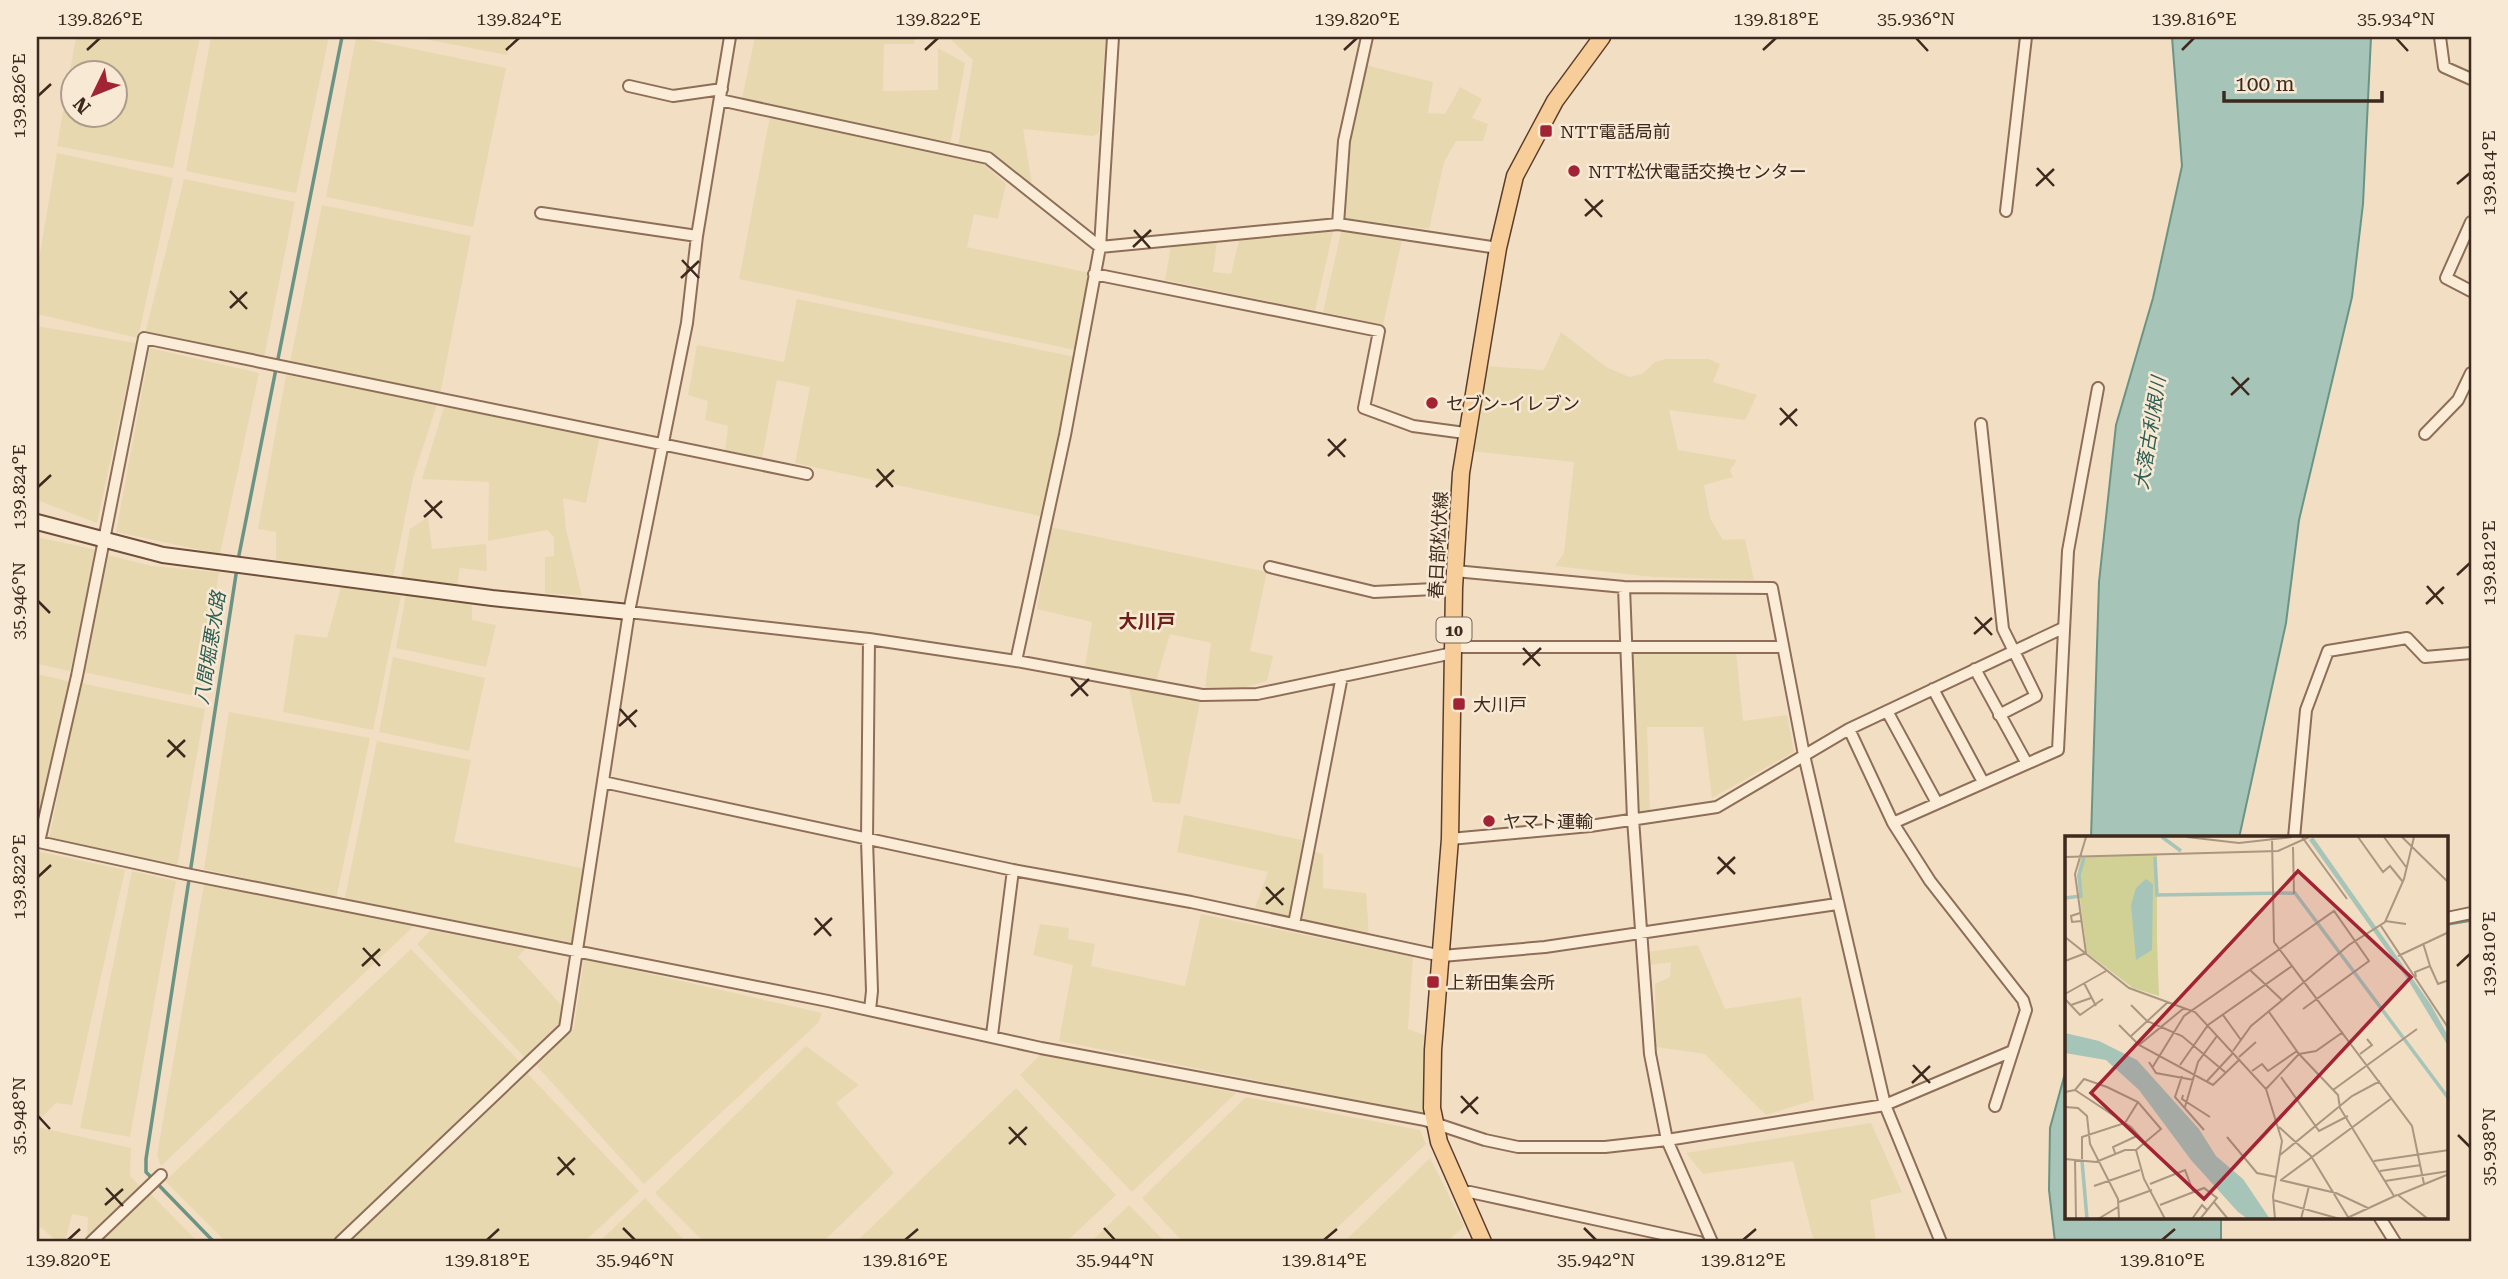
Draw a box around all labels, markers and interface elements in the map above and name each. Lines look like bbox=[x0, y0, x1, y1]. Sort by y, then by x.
text: 139.826°E bbox=[57, 8, 143, 29]
text: 139.824°E bbox=[476, 8, 562, 29]
text: 139.822°E bbox=[895, 8, 981, 29]
text: 139.820°E bbox=[1314, 8, 1400, 29]
text: 139.818°E bbox=[1733, 8, 1819, 29]
text: 35.936°N bbox=[1877, 8, 1955, 29]
text: 139.816°E bbox=[2151, 8, 2237, 29]
text: 35.934°N bbox=[2357, 8, 2435, 29]
text: 139.826°E bbox=[8, 53, 29, 139]
north arrow bbox=[60, 60, 130, 130]
scale bar bbox=[2224, 60, 2382, 104]
text: 100 m bbox=[2235, 72, 2295, 96]
text: N bbox=[68, 92, 95, 118]
place label: NTT電話局前 bbox=[1560, 121, 1671, 142]
marker: NTT電話局前 bbox=[1538, 123, 1554, 139]
text: 139.814°E bbox=[2478, 130, 2499, 216]
place label: NTT松伏電話交換センター bbox=[1588, 161, 1807, 182]
marker: NTT松伏電話交換センター bbox=[1566, 163, 1582, 179]
water label: 大落古利根川 bbox=[2130, 373, 2171, 491]
place label: セブン-イレブン bbox=[1446, 393, 1580, 414]
marker: セブン-イレブン bbox=[1424, 395, 1440, 411]
text: 139.824°E bbox=[8, 444, 29, 530]
street label: 春日部松伏線 bbox=[1425, 491, 1451, 599]
text: 139.812°E bbox=[2478, 520, 2499, 606]
text: 35.946°N bbox=[8, 562, 29, 640]
water label: 八間堀悪水路 bbox=[190, 588, 231, 706]
district label: 大川戸 bbox=[1118, 610, 1176, 633]
road number: 10 bbox=[1436, 618, 1472, 642]
place label: 大川戸 bbox=[1473, 694, 1527, 715]
marker: 大川戸 bbox=[1451, 696, 1467, 712]
place label: ヤマト運輸 bbox=[1503, 811, 1593, 832]
marker: ヤマト運輸 bbox=[1481, 813, 1497, 829]
text: 139.822°E bbox=[8, 834, 29, 920]
inset map bbox=[2065, 836, 2448, 1220]
text: 139.810°E bbox=[2478, 911, 2499, 997]
place label: 上新田集会所 bbox=[1447, 972, 1555, 993]
marker: 上新田集会所 bbox=[1425, 974, 1441, 990]
text: 35.948°N bbox=[8, 1077, 29, 1155]
text: 35.938°N bbox=[2478, 1108, 2499, 1186]
text: 139.820°E bbox=[25, 1249, 111, 1270]
text: 139.818°E bbox=[444, 1249, 530, 1270]
text: 35.946°N bbox=[596, 1249, 674, 1270]
text: 139.816°E bbox=[862, 1249, 948, 1270]
text: 35.944°N bbox=[1076, 1249, 1154, 1270]
text: 139.814°E bbox=[1281, 1249, 1367, 1270]
text: 35.942°N bbox=[1557, 1249, 1635, 1270]
text: 139.812°E bbox=[1700, 1249, 1786, 1270]
text: 139.810°E bbox=[2119, 1249, 2205, 1270]

